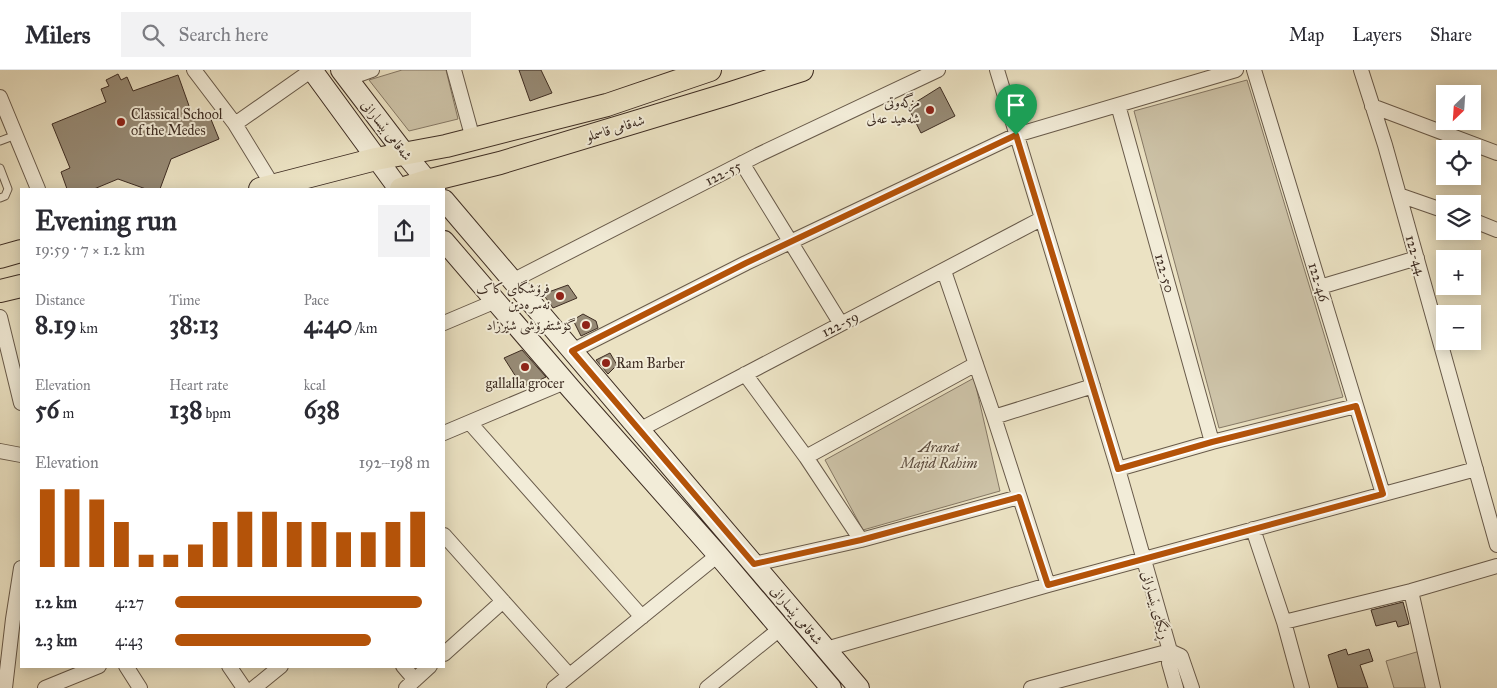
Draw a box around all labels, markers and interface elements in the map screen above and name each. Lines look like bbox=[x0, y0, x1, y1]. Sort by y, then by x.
search box bbox=[121, 12, 471, 57]
text: Milers bbox=[25, 20, 91, 50]
icon: search bbox=[139, 21, 167, 49]
text: Search here bbox=[179, 23, 268, 46]
text: Map bbox=[1289, 24, 1324, 46]
text: Layers bbox=[1352, 24, 1402, 46]
text: Share bbox=[1430, 24, 1472, 46]
pin bbox=[995, 84, 1037, 135]
north arrow bbox=[1436, 85, 1481, 130]
map controls bbox=[1436, 85, 1481, 350]
icon: arrive bbox=[1002, 91, 1030, 119]
place label: مزگەوتی شەهید عەلی bbox=[867, 92, 920, 127]
street label: شەقامی بێسارانی bbox=[358, 97, 416, 164]
marker: مزگەوتی شەهید عەلی bbox=[924, 104, 936, 116]
place label: Classical School of the Medes bbox=[131, 106, 223, 139]
street label: شەقامی قاسملو bbox=[582, 111, 647, 146]
marker: Classical School of the Medes bbox=[115, 116, 127, 128]
button: locate bbox=[1436, 140, 1481, 185]
street label: 122-55 bbox=[702, 157, 744, 190]
button: layers bbox=[1436, 195, 1481, 240]
text: Evening run bbox=[35, 203, 177, 238]
button: share bbox=[378, 205, 430, 257]
street label: 122-44 bbox=[1402, 233, 1430, 278]
text: 19:59 · 7 × 1.2 km bbox=[35, 240, 145, 259]
button: + bbox=[1436, 250, 1481, 295]
street label: 122-50 bbox=[1151, 252, 1178, 295]
street label: 122-46 bbox=[1305, 261, 1333, 305]
place label: فرۆشگای کاک نەسرەدین bbox=[476, 279, 550, 314]
marker: فرۆشگای کاک نەسرەدین bbox=[554, 290, 566, 302]
text: Distance bbox=[35, 292, 85, 309]
text: Time bbox=[169, 292, 200, 309]
text: Pace bbox=[304, 292, 329, 309]
button: − bbox=[1436, 305, 1481, 350]
street label: 122-59 bbox=[819, 308, 861, 341]
text: 8.19 bbox=[35, 309, 77, 340]
text: 38:13 bbox=[169, 309, 219, 340]
text: 4:40 bbox=[304, 309, 352, 340]
place label: گۆشتفرۆشی شێرزاد bbox=[486, 317, 576, 335]
marker: گۆشتفرۆشی شێرزاد bbox=[580, 319, 592, 331]
text: km bbox=[77, 320, 98, 337]
text: /km bbox=[352, 320, 377, 337]
place label: Ram Barber bbox=[616, 355, 686, 372]
marker: Ram Barber bbox=[600, 357, 612, 369]
marker: gallalla grocer bbox=[519, 361, 531, 373]
place label: gallalla grocer bbox=[486, 375, 565, 392]
text: Elevation bbox=[35, 377, 91, 394]
text: Heart rate bbox=[169, 377, 228, 394]
text: kcal bbox=[304, 377, 326, 394]
text: 56 bbox=[35, 394, 59, 425]
text: 138 bbox=[169, 394, 203, 425]
text: 638 bbox=[304, 394, 340, 425]
text: m bbox=[59, 405, 74, 422]
text: bpm bbox=[203, 405, 231, 422]
park label: Ararat Majid Rahim bbox=[899, 439, 977, 472]
text: Elevation bbox=[35, 453, 99, 472]
text: 192–198 m bbox=[359, 453, 430, 472]
street label: ڕێگای بێسارانی bbox=[1135, 569, 1174, 642]
street label: شەقامی بێسارانی bbox=[767, 582, 826, 649]
text: 1.2 km bbox=[35, 593, 77, 612]
text: 4:27 bbox=[115, 593, 144, 612]
text: 2.3 km bbox=[35, 631, 77, 650]
text: 4:43 bbox=[115, 631, 143, 650]

